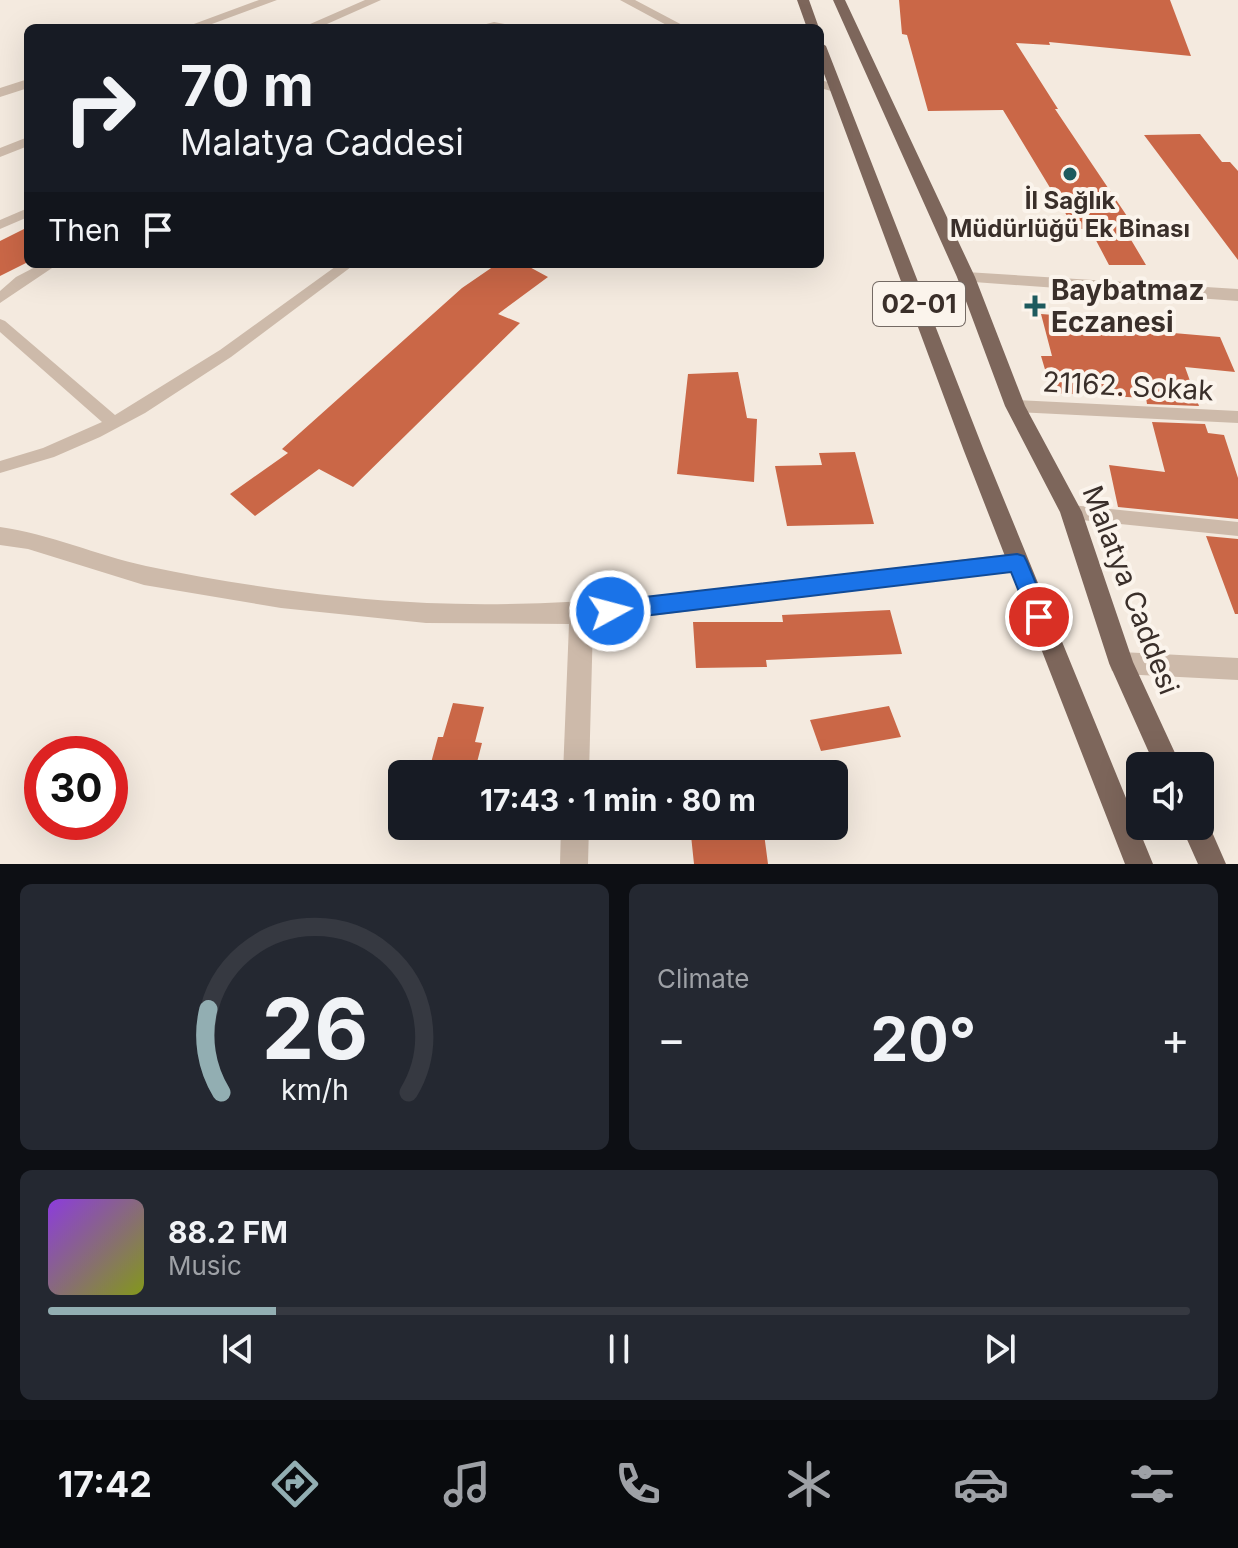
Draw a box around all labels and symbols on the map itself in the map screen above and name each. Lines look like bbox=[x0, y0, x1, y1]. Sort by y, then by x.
marker: İl Sağlık Müdürlüğü Ek Binası bbox=[1061, 165, 1079, 183]
place label: İl Sağlık Müdürlüğü Ek Binası bbox=[950, 185, 1190, 243]
place label: Baybatmaz Eczanesi bbox=[1051, 273, 1205, 339]
road number: 02-01 bbox=[873, 282, 965, 326]
marker: Baybatmaz Eczanesi bbox=[1026, 297, 1044, 315]
street label: 21162. Sokak bbox=[1042, 365, 1214, 407]
street label: Malatya Caddesi bbox=[1076, 481, 1186, 699]
position arrow bbox=[568, 569, 652, 653]
pin bbox=[1005, 583, 1073, 651]
speed limit sign: 30 bbox=[24, 736, 128, 840]

